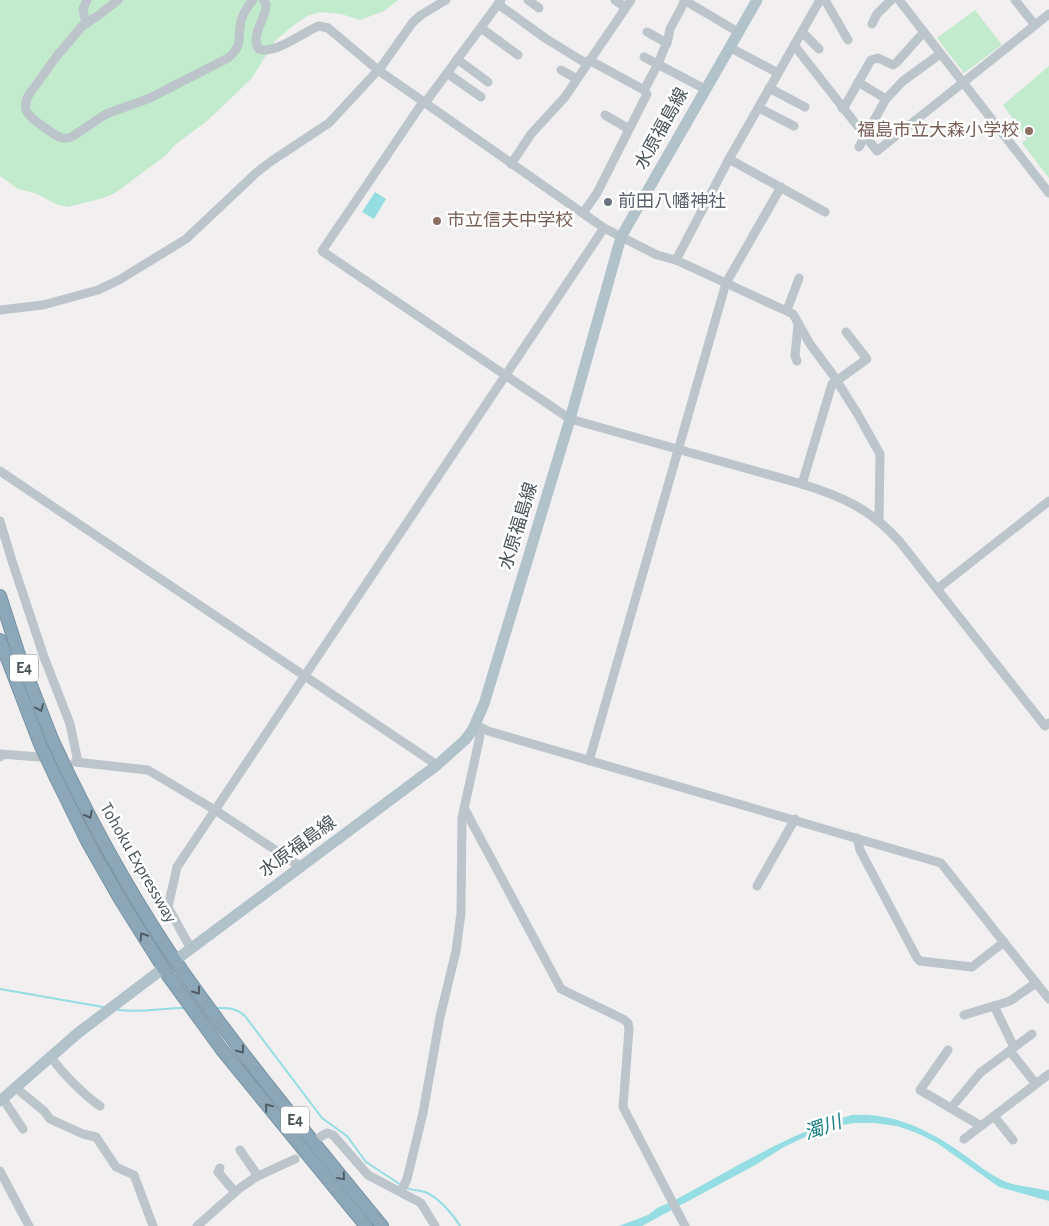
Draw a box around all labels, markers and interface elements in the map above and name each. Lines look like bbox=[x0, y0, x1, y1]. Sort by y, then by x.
street label: 水原福島線 bbox=[631, 84, 692, 173]
place label: 福島市立大森小学校 bbox=[857, 120, 1019, 140]
marker: 福島市立大森小学校 bbox=[1023, 125, 1035, 137]
place label: 前田八幡神社 bbox=[618, 191, 726, 211]
marker: 前田八幡神社 bbox=[602, 196, 614, 208]
place label: 市立信夫中学校 bbox=[447, 210, 573, 230]
marker: 市立信夫中学校 bbox=[431, 215, 443, 227]
street label: 水原福島線 bbox=[495, 480, 541, 572]
road number: E4 bbox=[10, 654, 38, 681]
one-way arrow bbox=[33, 703, 44, 712]
street label: Tohoku Expressway bbox=[96, 800, 180, 926]
one-way arrow bbox=[83, 810, 93, 819]
street label: 水原福島線 bbox=[255, 812, 340, 881]
one-way arrow bbox=[140, 932, 149, 941]
one-way arrow bbox=[192, 985, 200, 994]
one-way arrow bbox=[235, 1044, 244, 1054]
one-way arrow bbox=[266, 1104, 274, 1113]
road number: E4 bbox=[281, 1106, 309, 1134]
water label: 濁川 bbox=[802, 1111, 846, 1143]
one-way arrow bbox=[337, 1172, 346, 1181]

